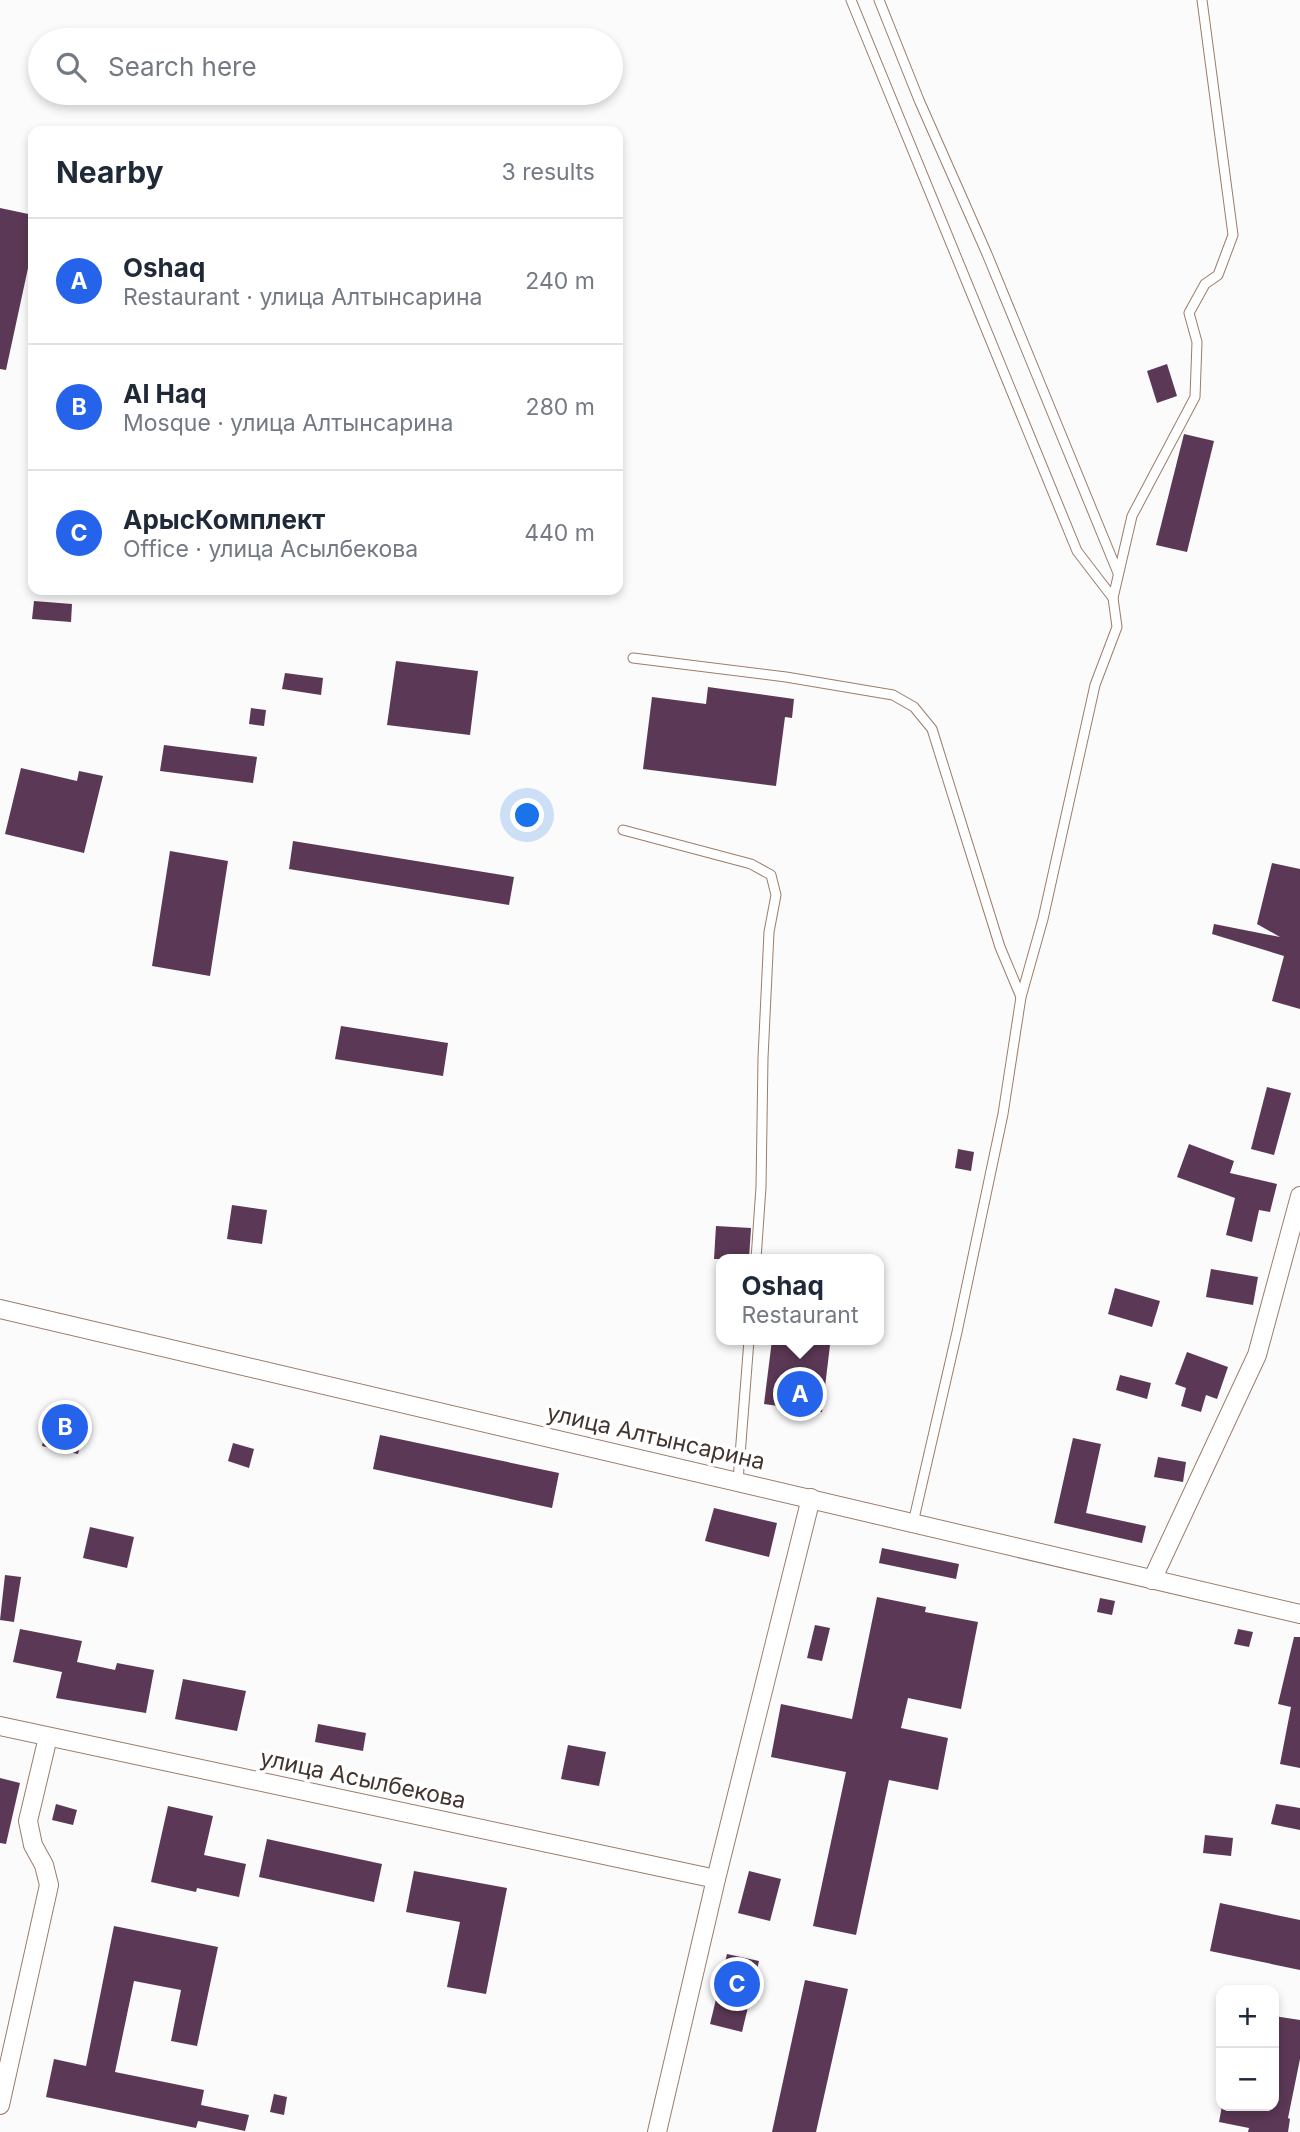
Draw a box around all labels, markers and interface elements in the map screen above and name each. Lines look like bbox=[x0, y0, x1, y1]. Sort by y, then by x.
search box bbox=[28, 28, 623, 105]
icon: search bbox=[52, 48, 90, 86]
text: Search here bbox=[108, 51, 257, 82]
text: Nearby bbox=[56, 154, 164, 190]
text: 3 results bbox=[502, 158, 595, 186]
text: Oshaq bbox=[123, 252, 205, 283]
text: A bbox=[70, 267, 88, 295]
text: 240 m bbox=[525, 267, 595, 295]
text: Restaurant · улица Алтынсарина bbox=[123, 283, 482, 311]
text: Al Haq bbox=[123, 378, 207, 409]
text: B bbox=[71, 393, 87, 421]
text: 280 m bbox=[526, 393, 595, 421]
text: Mosque · улица Алтынсарина bbox=[123, 409, 453, 437]
text: АрысКомплект bbox=[123, 504, 325, 535]
text: C bbox=[70, 519, 88, 547]
text: 440 m bbox=[524, 519, 595, 547]
text: Office · улица Асылбекова bbox=[123, 535, 418, 563]
your location bbox=[510, 798, 544, 832]
popup bbox=[716, 1254, 884, 1345]
text: Oshaq bbox=[742, 1270, 824, 1301]
text: Restaurant bbox=[742, 1301, 858, 1329]
pin: A bbox=[777, 1368, 823, 1420]
street label: улица Алтынсарина bbox=[544, 1398, 768, 1476]
pin: B bbox=[42, 1401, 88, 1453]
street label: улица Асылбекова bbox=[258, 1744, 468, 1814]
pin: C bbox=[714, 1958, 760, 2010]
map controls bbox=[1216, 1985, 1279, 2111]
button: + bbox=[1216, 1985, 1279, 2048]
button: − bbox=[1216, 2048, 1279, 2111]

